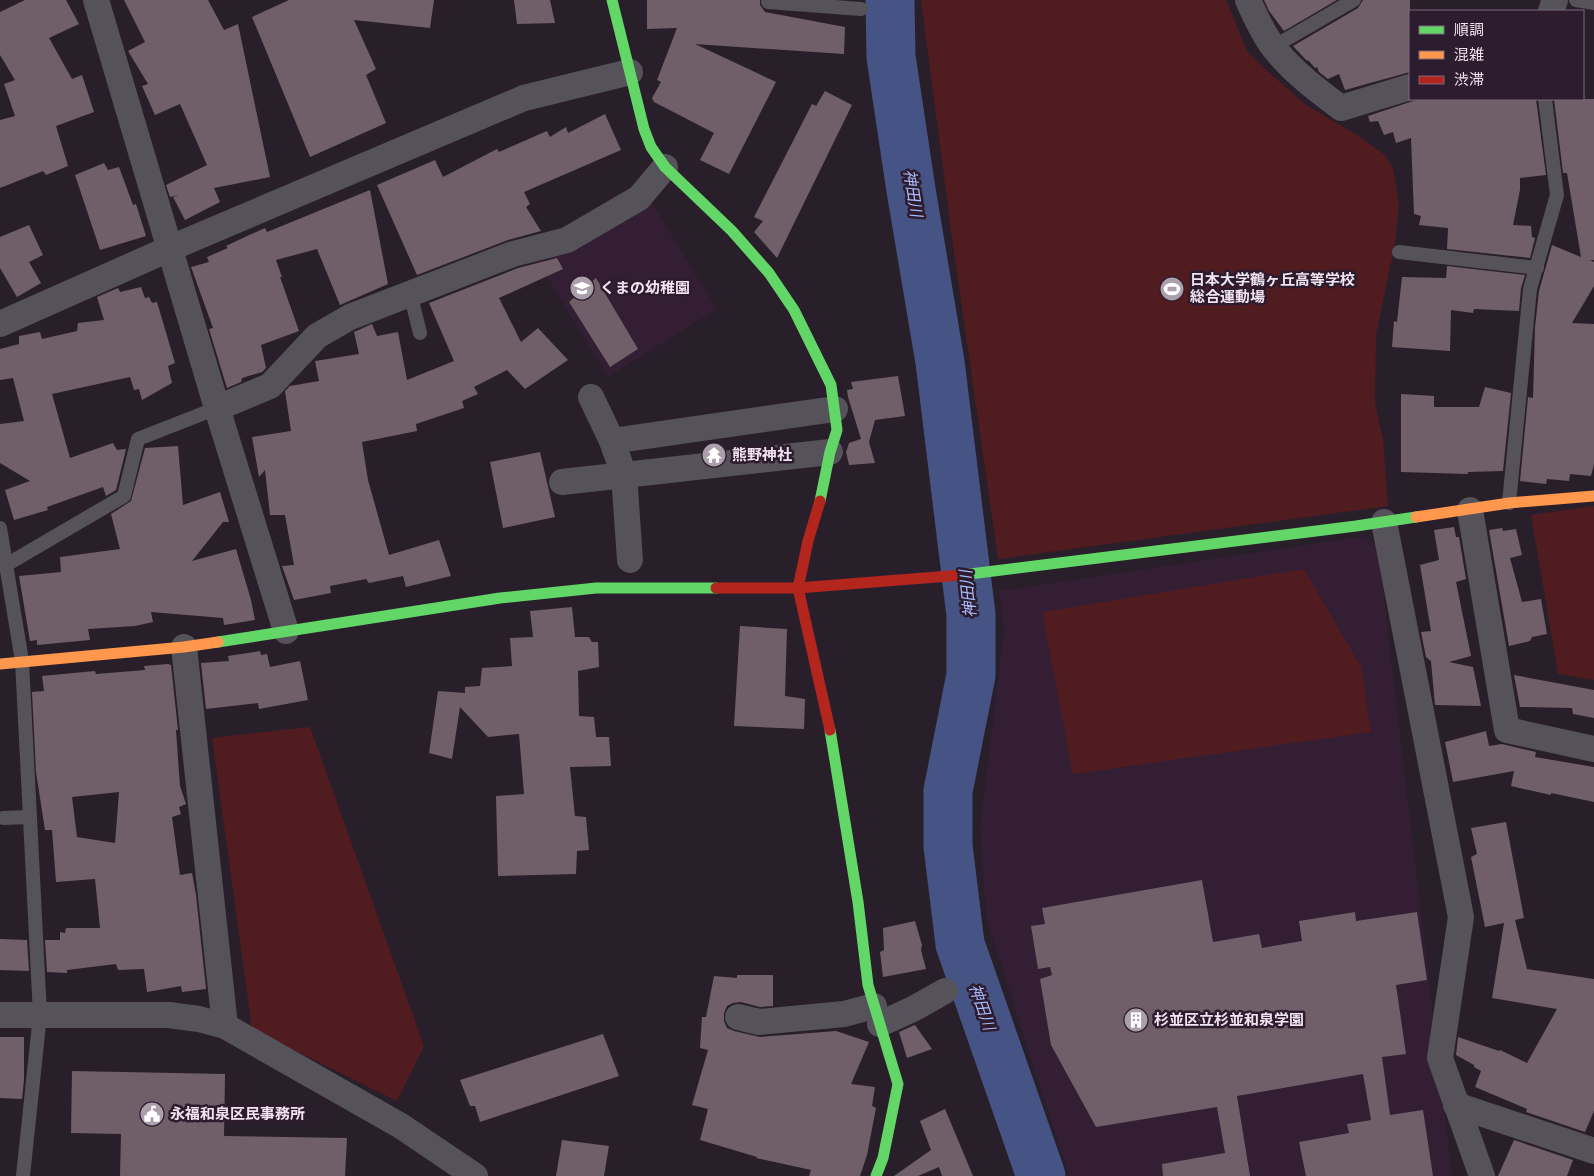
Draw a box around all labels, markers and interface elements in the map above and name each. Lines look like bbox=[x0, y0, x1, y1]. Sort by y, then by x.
legend bbox=[1409, 10, 1584, 100]
text: 順調 bbox=[1454, 21, 1484, 39]
text: 混雑 bbox=[1454, 46, 1484, 64]
text: 渋滞 bbox=[1454, 71, 1484, 89]
water label: 神田川 bbox=[900, 168, 926, 220]
place label: 日本大学鶴ヶ丘高等学校 総合運動場 bbox=[1190, 271, 1355, 306]
school or university icon: くまの幼稚園 bbox=[569, 275, 595, 301]
sports icon: 日本大学鶴ヶ丘高等学校 総合運動場 bbox=[1159, 276, 1185, 302]
place label: くまの幼稚園 bbox=[600, 279, 690, 297]
temple icon: 熊野神社 bbox=[701, 442, 727, 468]
place label: 熊野神社 bbox=[732, 446, 792, 464]
water label: 神田川 bbox=[956, 567, 980, 619]
water label: 神田川 bbox=[965, 981, 999, 1035]
building icon: 杉並区立杉並和泉学園 bbox=[1123, 1007, 1149, 1033]
place label: 杉並区立杉並和泉学園 bbox=[1154, 1011, 1304, 1029]
public building icon: 永福和泉区民事務所 bbox=[139, 1101, 165, 1127]
place label: 永福和泉区民事務所 bbox=[170, 1105, 305, 1123]

